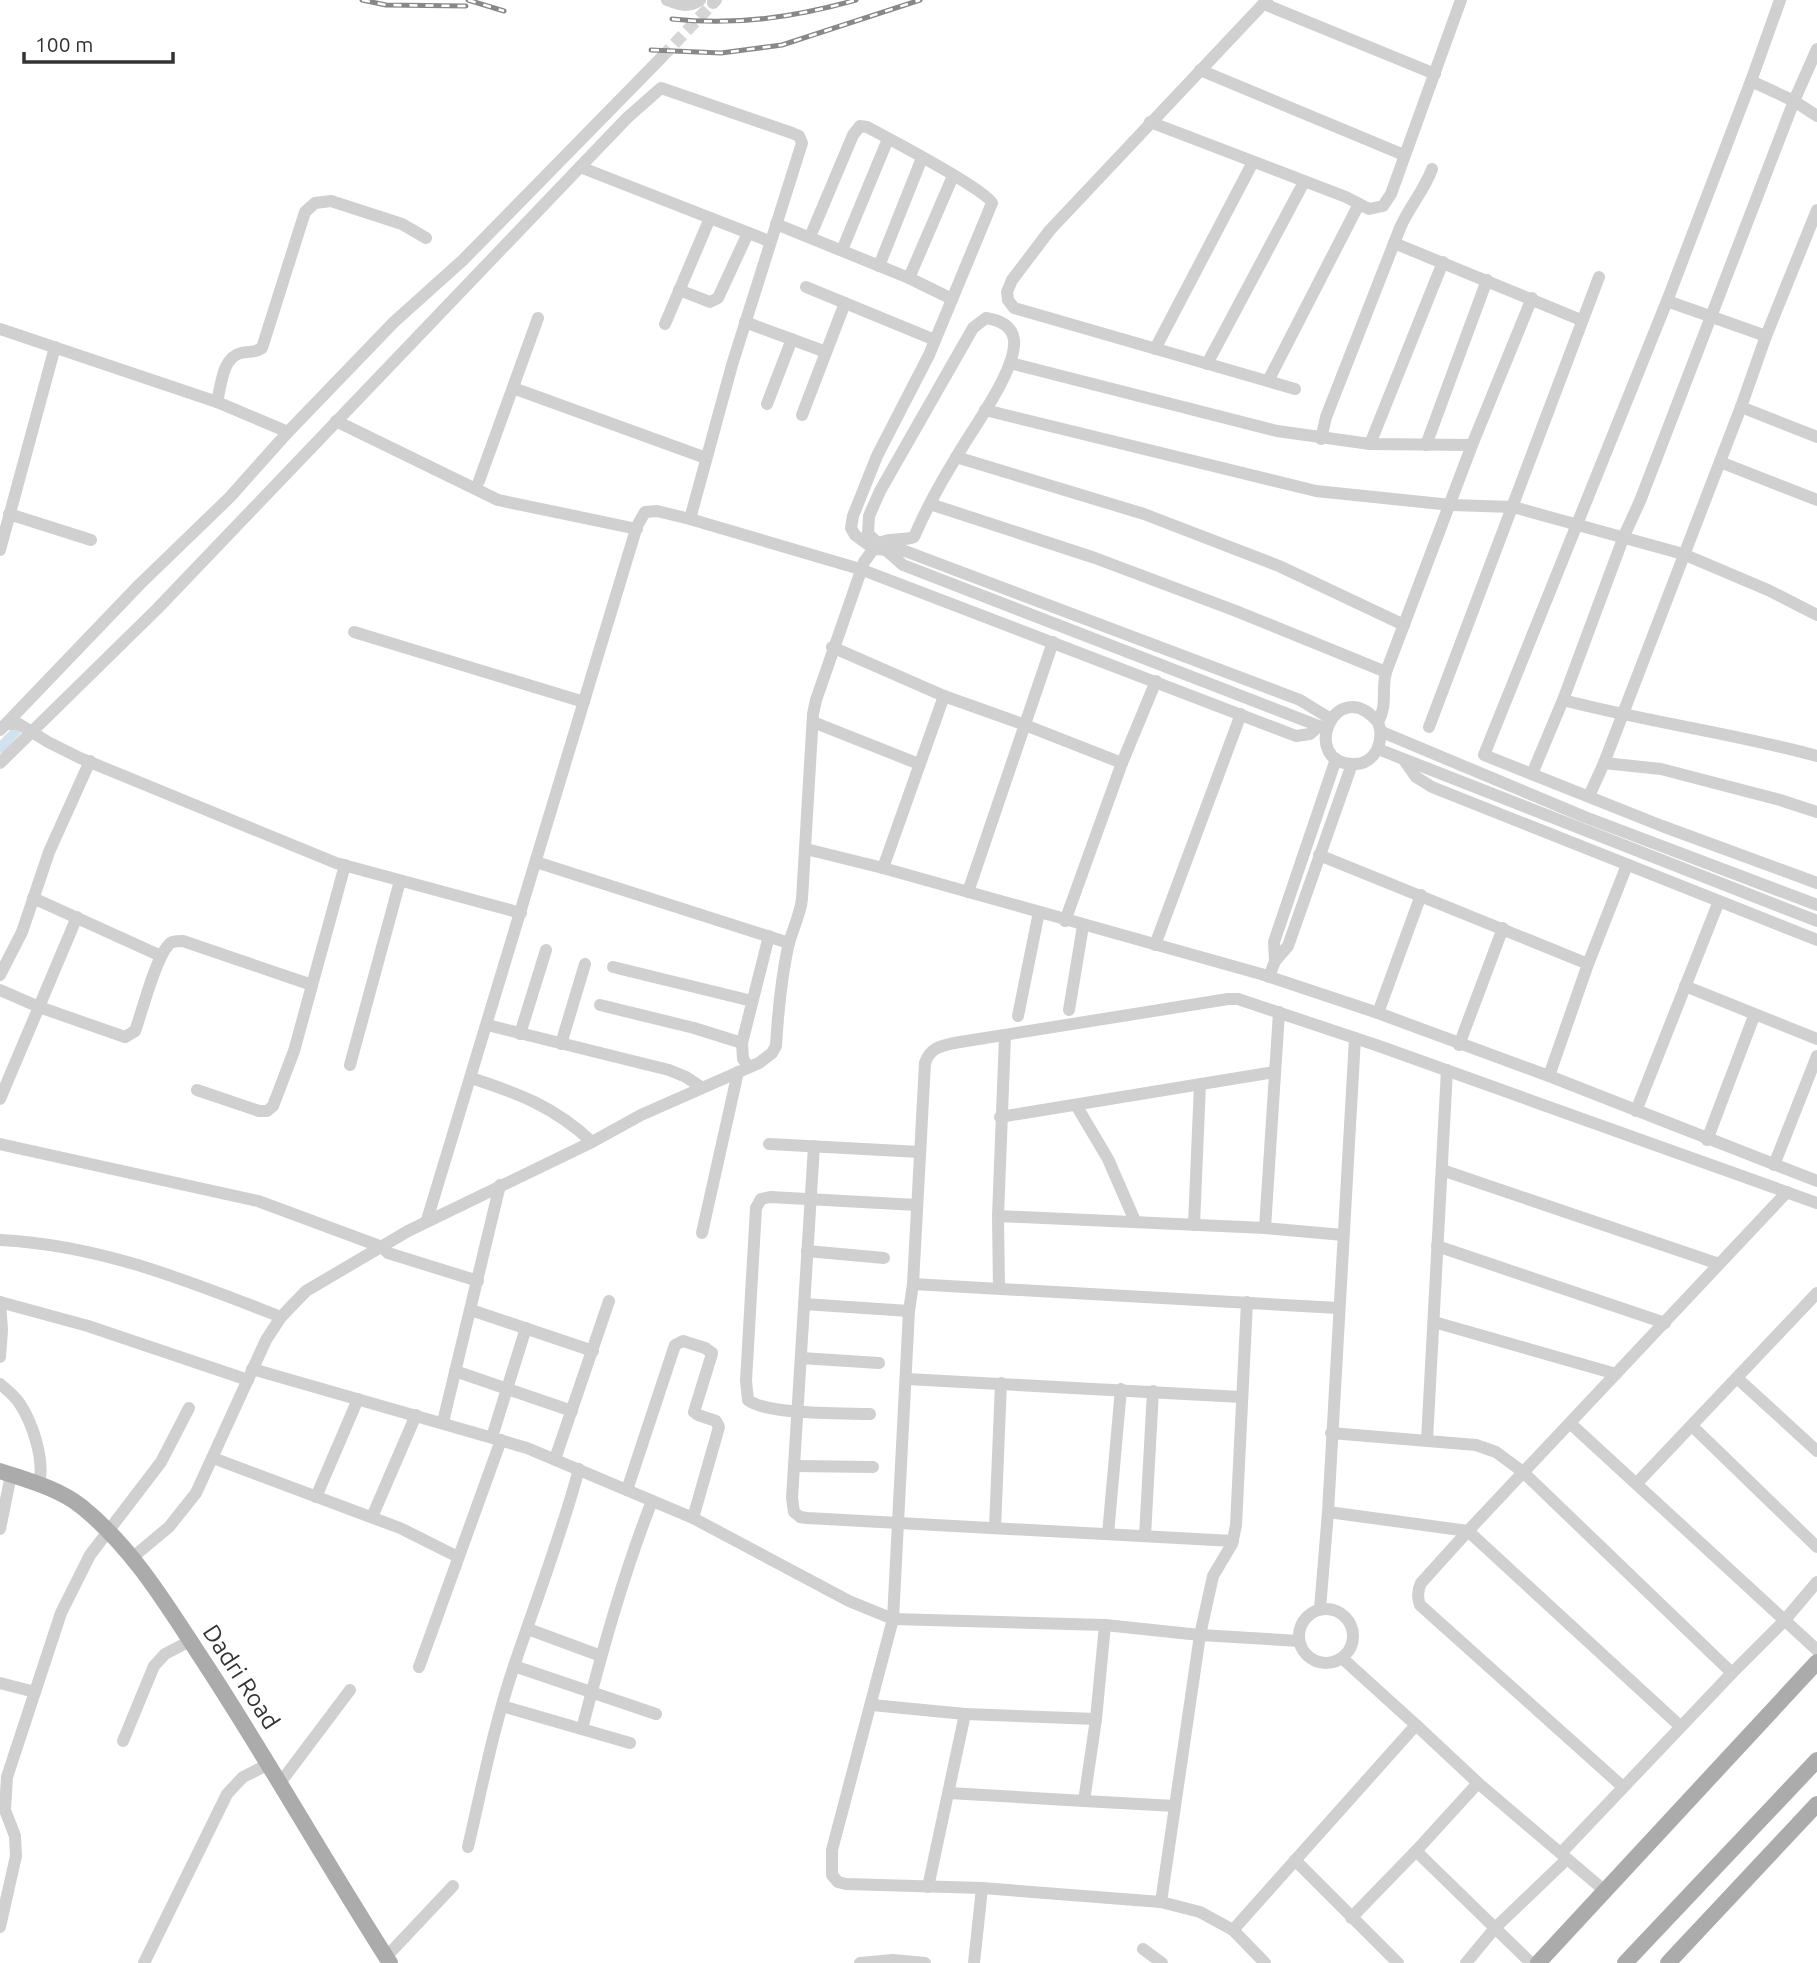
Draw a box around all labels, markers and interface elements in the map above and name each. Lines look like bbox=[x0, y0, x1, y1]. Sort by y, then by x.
scale bar bbox=[24, 21, 173, 65]
text: 100 m bbox=[35, 32, 93, 56]
street label: Dadri Road bbox=[198, 1619, 285, 1734]

